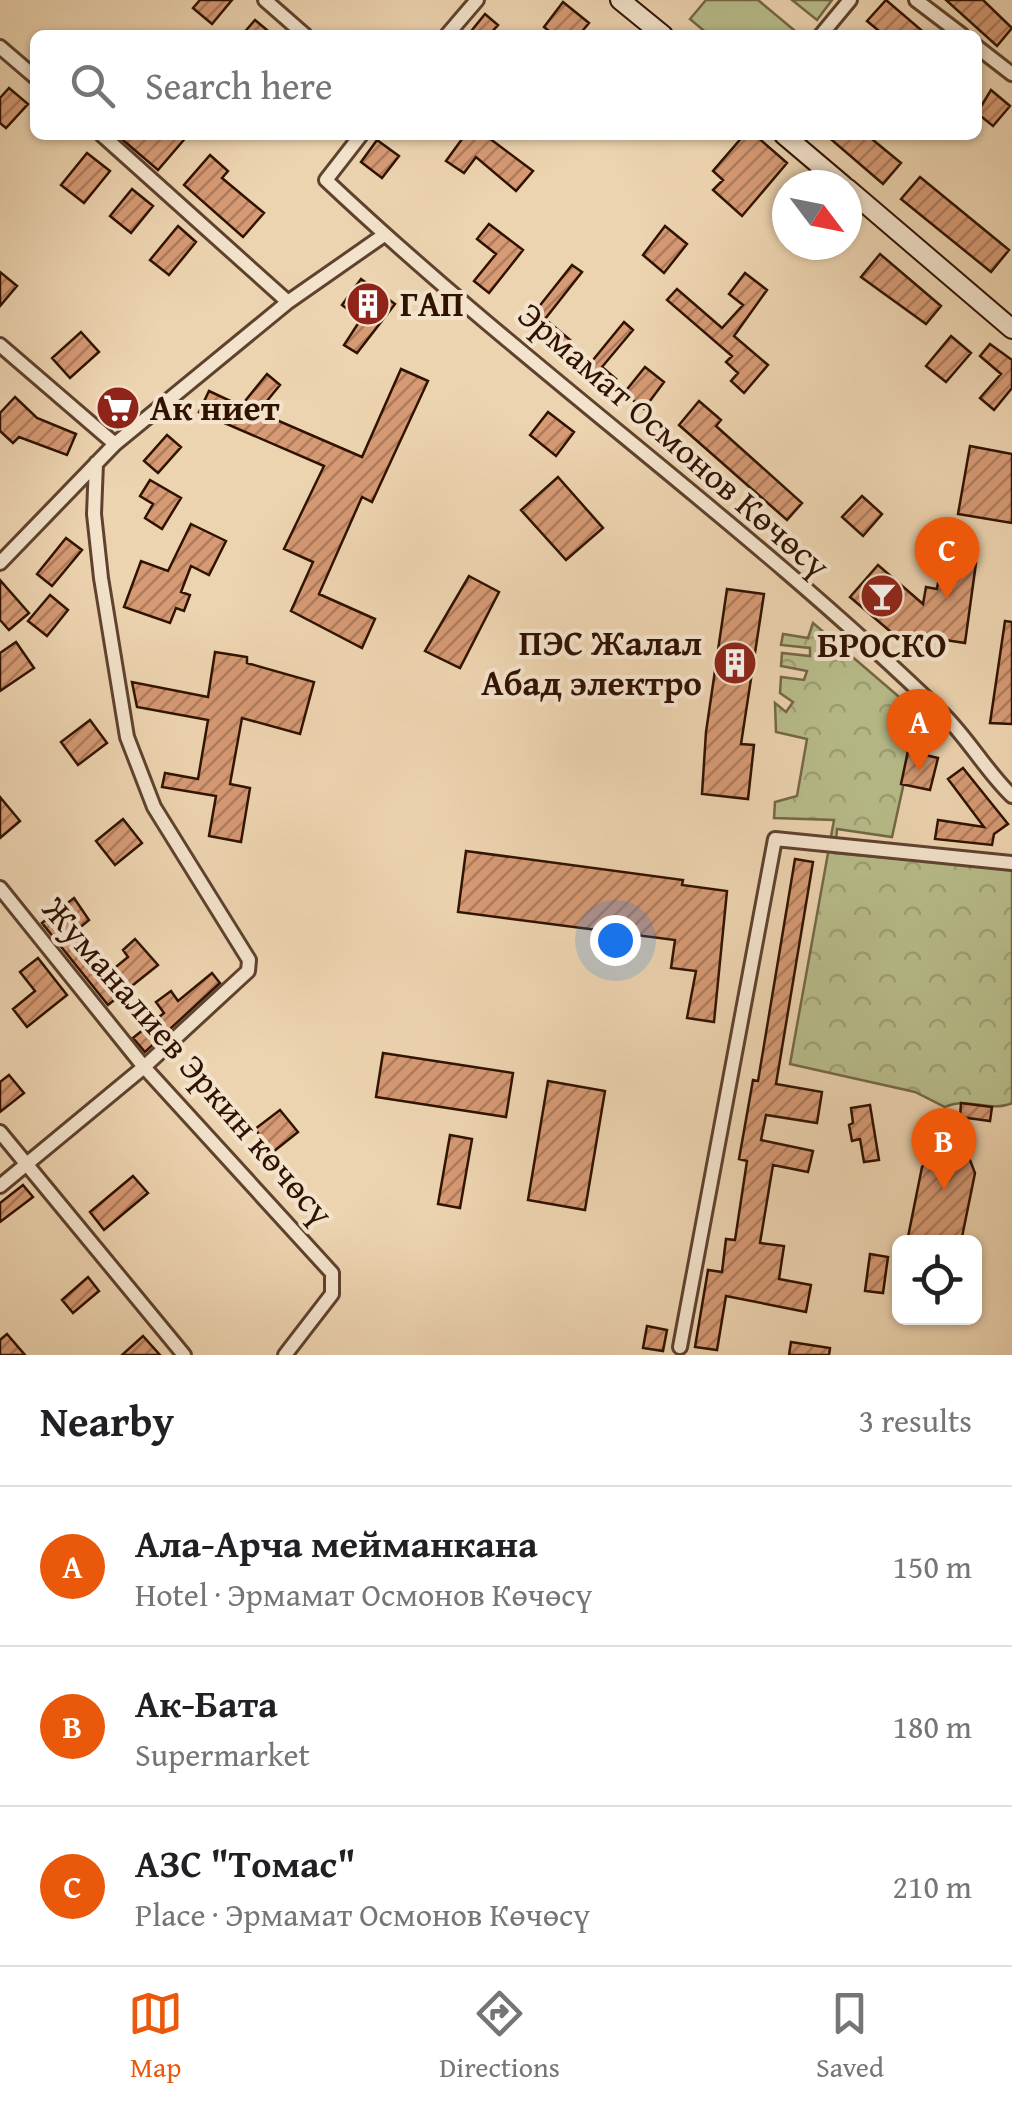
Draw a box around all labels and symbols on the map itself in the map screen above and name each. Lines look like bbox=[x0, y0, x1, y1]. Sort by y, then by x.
north arrow bbox=[772, 170, 862, 260]
place label: ГАП bbox=[400, 278, 464, 329]
building icon: ГАП bbox=[345, 281, 391, 327]
street label: Эрмамат Осмонов Көчөсү bbox=[507, 289, 842, 590]
place label: Ак ниет bbox=[150, 382, 280, 433]
supermarket icon: Ак ниет bbox=[95, 385, 141, 431]
pin: C bbox=[914, 516, 980, 599]
bar icon: БРОСКО bbox=[859, 573, 905, 619]
place label: ПЭС Жалал Абад электро bbox=[481, 617, 702, 708]
place label: БРОСКО bbox=[817, 619, 947, 670]
building icon: ПЭС Жалал Абад электро bbox=[712, 640, 758, 686]
pin: A bbox=[886, 688, 952, 771]
street label: Жуманалиев Эркин көчөсү bbox=[30, 884, 346, 1237]
your location bbox=[590, 915, 641, 966]
pin: B bbox=[912, 1108, 976, 1190]

